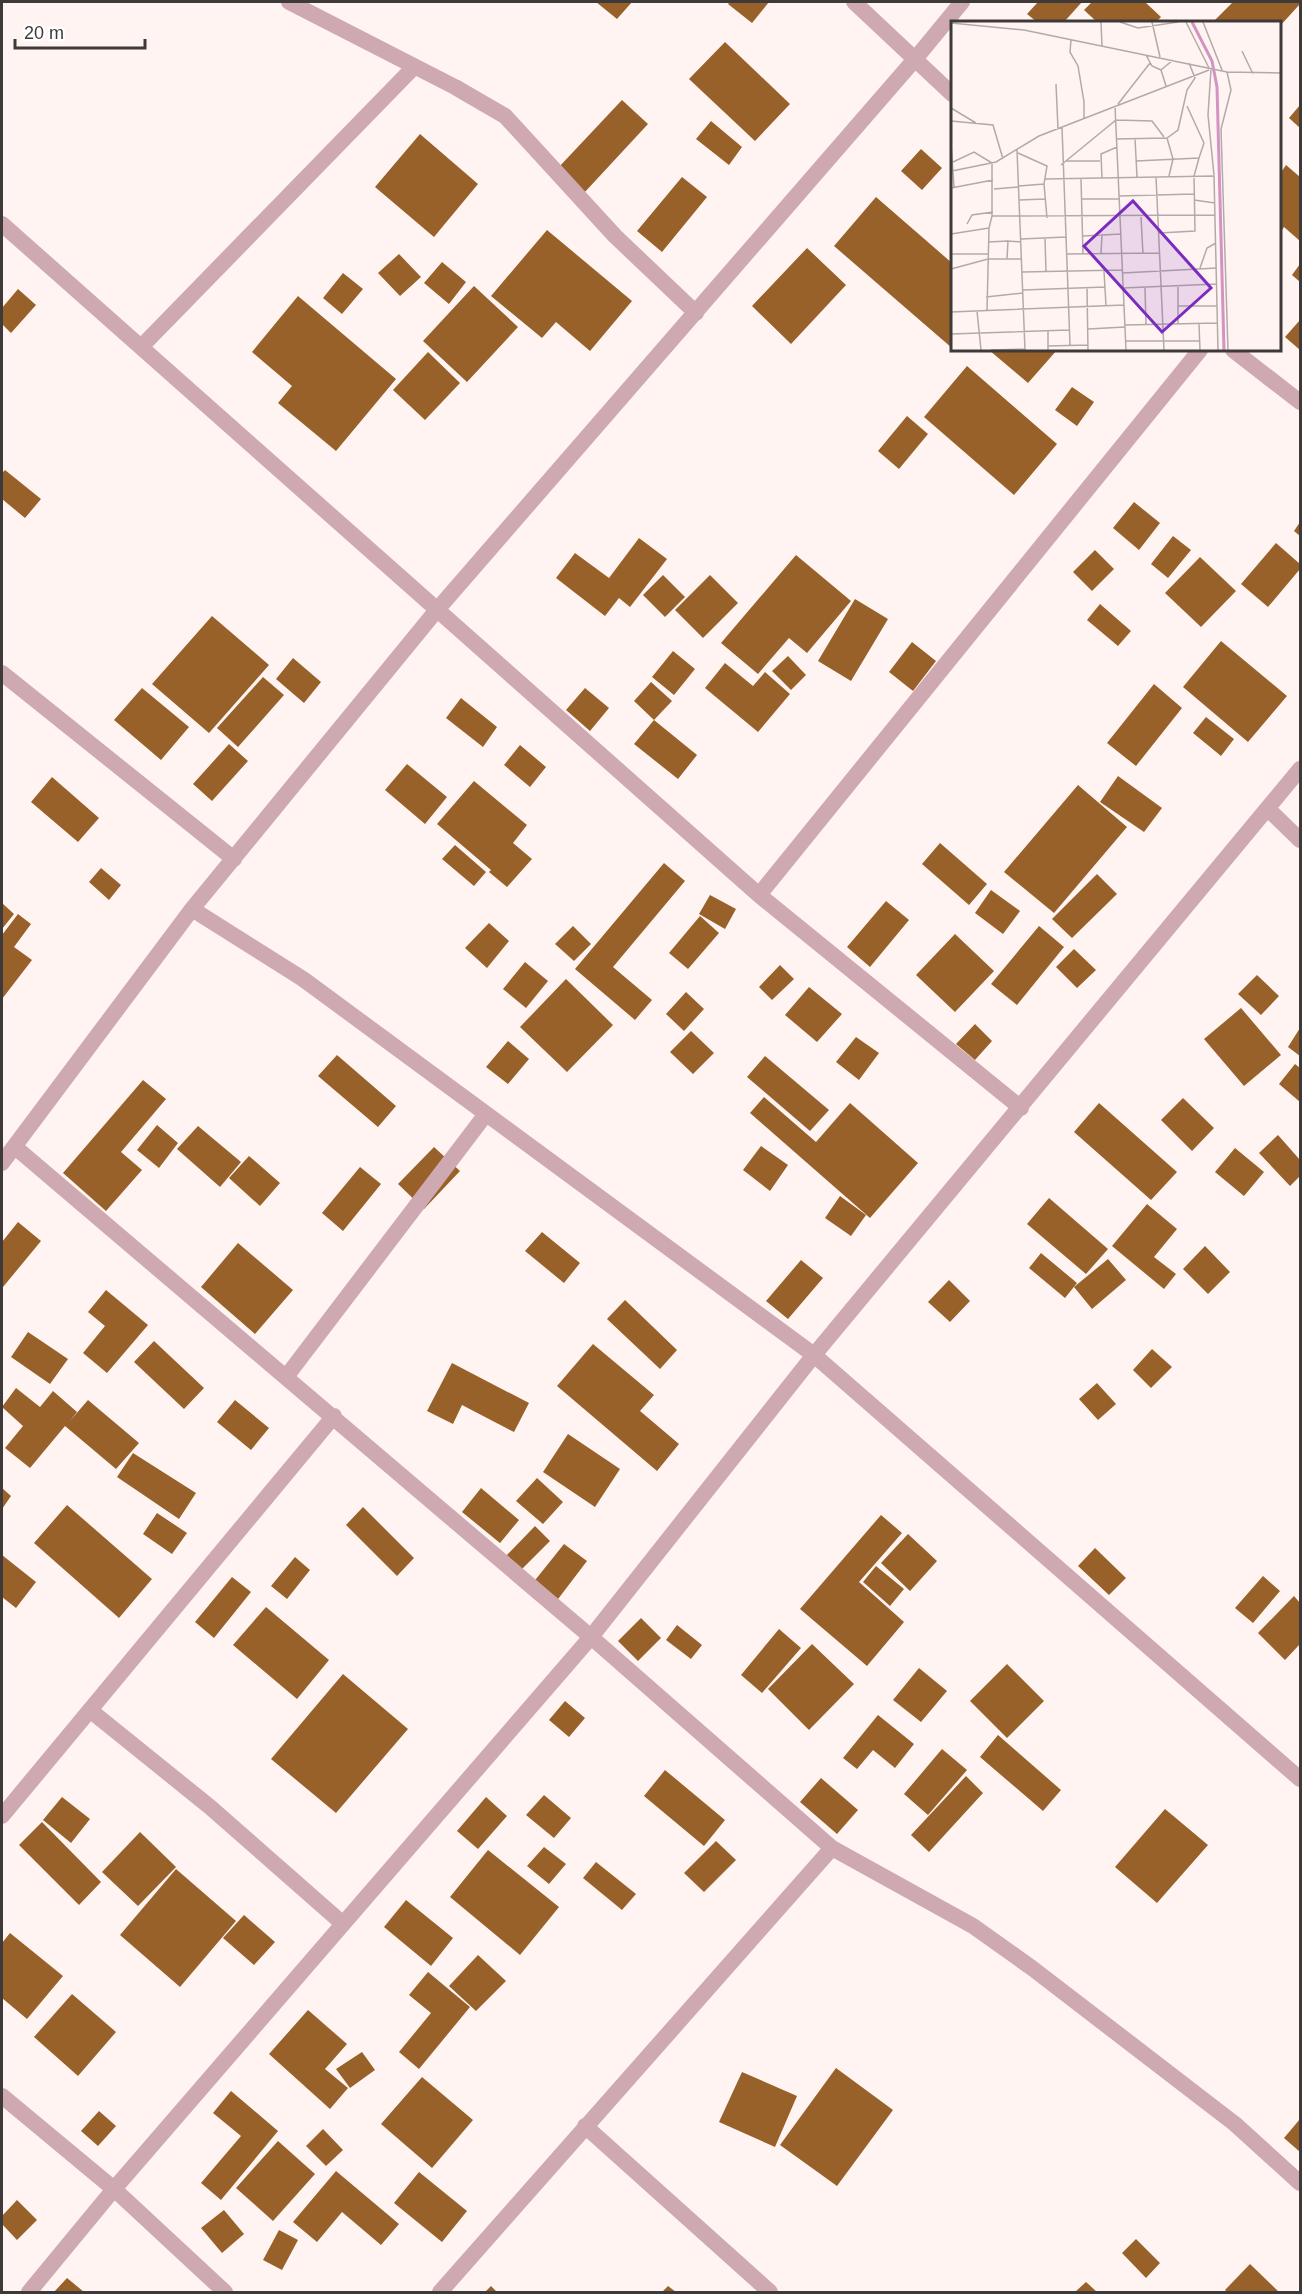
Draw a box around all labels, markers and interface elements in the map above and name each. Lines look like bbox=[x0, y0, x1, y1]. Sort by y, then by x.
scale bar bbox=[15, 12, 146, 50]
inset map bbox=[951, 21, 1281, 351]
text: 20 m bbox=[24, 23, 64, 43]

